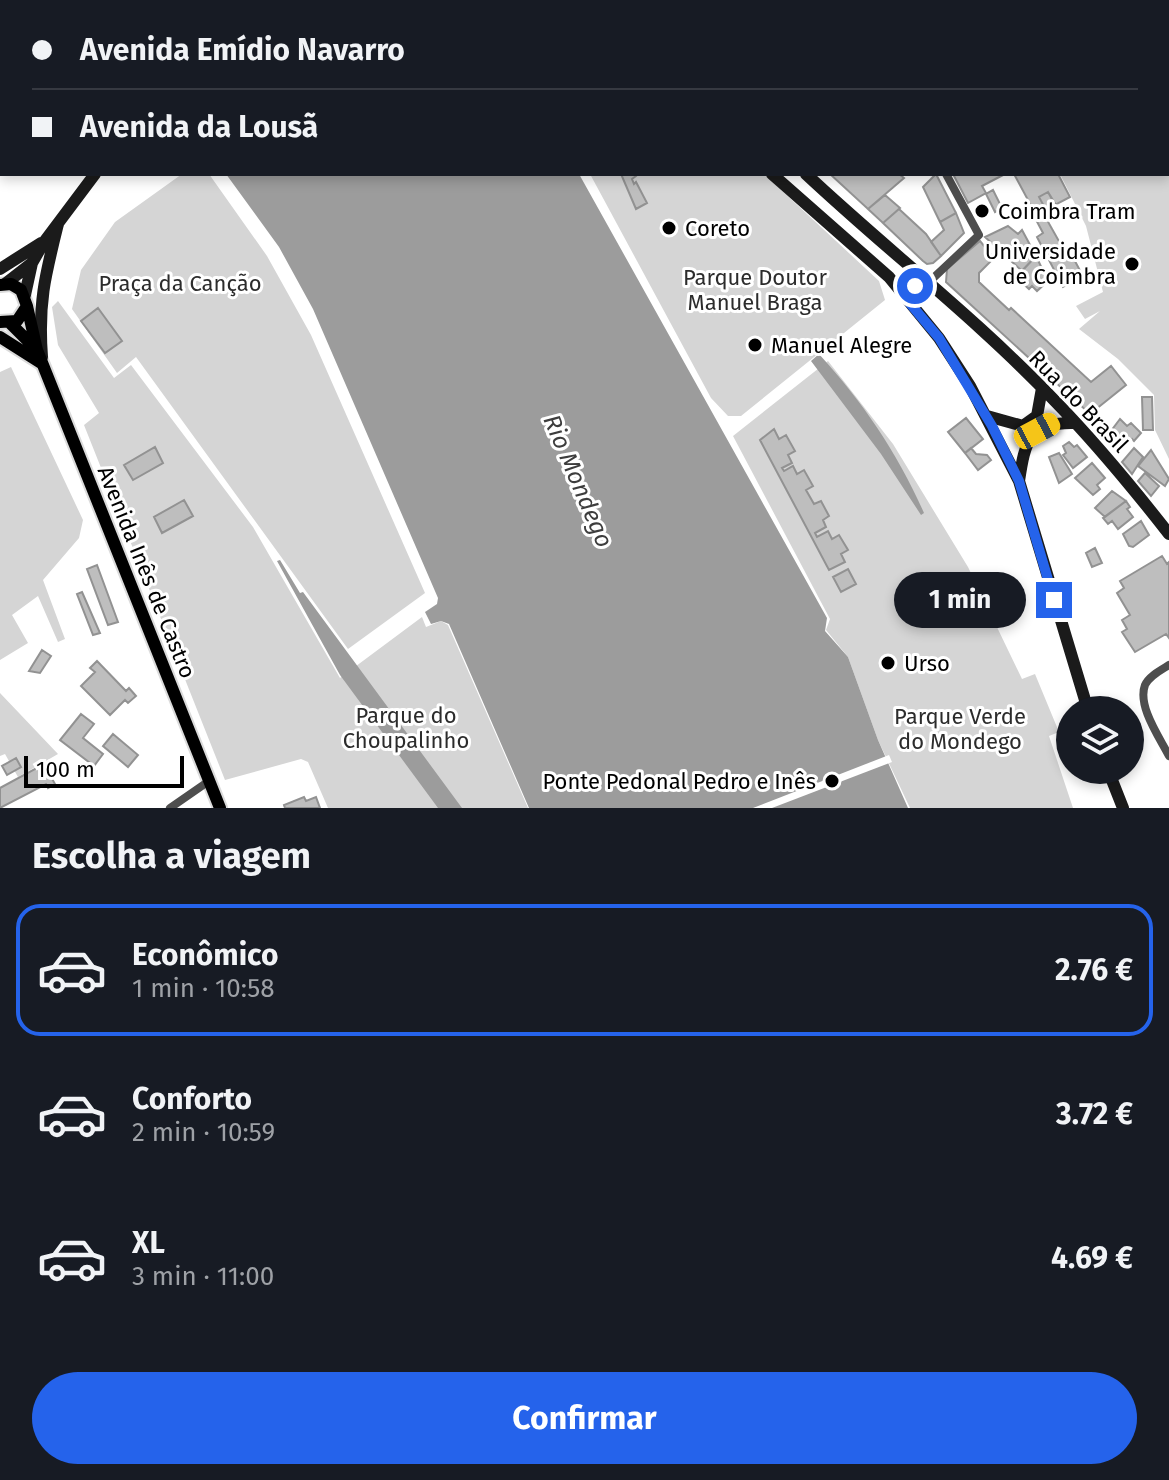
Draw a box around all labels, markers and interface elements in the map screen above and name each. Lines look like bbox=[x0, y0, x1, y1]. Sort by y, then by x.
text: Avenida Emídio Navarro bbox=[80, 32, 405, 68]
text: Avenida da Lousã bbox=[80, 109, 318, 145]
place label: Coimbra Tram bbox=[998, 198, 1136, 225]
marker: Coimbra Tram bbox=[973, 202, 991, 220]
place label: Coreto bbox=[685, 215, 750, 242]
marker: Coreto bbox=[660, 219, 678, 237]
place label: Universidade de Coimbra bbox=[985, 238, 1116, 290]
marker: Universidade de Coimbra bbox=[1123, 255, 1141, 273]
park label: Parque Doutor Manuel Braga bbox=[683, 264, 827, 316]
route start bbox=[897, 268, 933, 304]
park label: Praça da Canção bbox=[98, 270, 262, 297]
place label: Manuel Alegre bbox=[771, 332, 912, 359]
marker: Manuel Alegre bbox=[746, 336, 764, 354]
street label: Rua do Brasil bbox=[1023, 345, 1134, 458]
car bbox=[1010, 409, 1064, 453]
water label: Rio Mondego bbox=[537, 410, 619, 552]
street label: Avenida Inês de Castro bbox=[92, 462, 201, 682]
callout: 1 min bbox=[894, 572, 1026, 628]
route end bbox=[1036, 582, 1072, 618]
text: 1 min bbox=[929, 584, 991, 615]
place label: Urso bbox=[904, 650, 950, 677]
marker: Urso bbox=[879, 654, 897, 672]
map controls bbox=[1056, 696, 1144, 784]
button: layers bbox=[1056, 696, 1144, 784]
park label: Parque do Choupalinho bbox=[343, 702, 469, 754]
park label: Parque Verde do Mondego bbox=[894, 703, 1026, 755]
scale bar bbox=[24, 752, 184, 788]
text: 100 m bbox=[36, 756, 95, 783]
place label: Ponte Pedonal Pedro e Inês bbox=[542, 768, 816, 795]
marker: Ponte Pedonal Pedro e Inês bbox=[823, 772, 841, 790]
text: Escolha a viagem bbox=[32, 834, 311, 878]
icon: car bbox=[36, 934, 108, 1006]
text: Econômico bbox=[132, 937, 278, 973]
text: 2.76 € bbox=[1055, 952, 1133, 988]
text: 1 min · 10:58 bbox=[132, 973, 274, 1004]
icon: car bbox=[36, 1078, 108, 1150]
text: Conforto bbox=[132, 1081, 252, 1117]
text: 3.72 € bbox=[1056, 1096, 1133, 1132]
text: 2 min · 10:59 bbox=[132, 1117, 275, 1148]
icon: car bbox=[36, 1222, 108, 1294]
text: XL bbox=[132, 1225, 165, 1261]
text: 4.69 € bbox=[1051, 1240, 1133, 1276]
text: 3 min · 11:00 bbox=[132, 1261, 274, 1292]
button: Confirmar bbox=[32, 1372, 1137, 1464]

